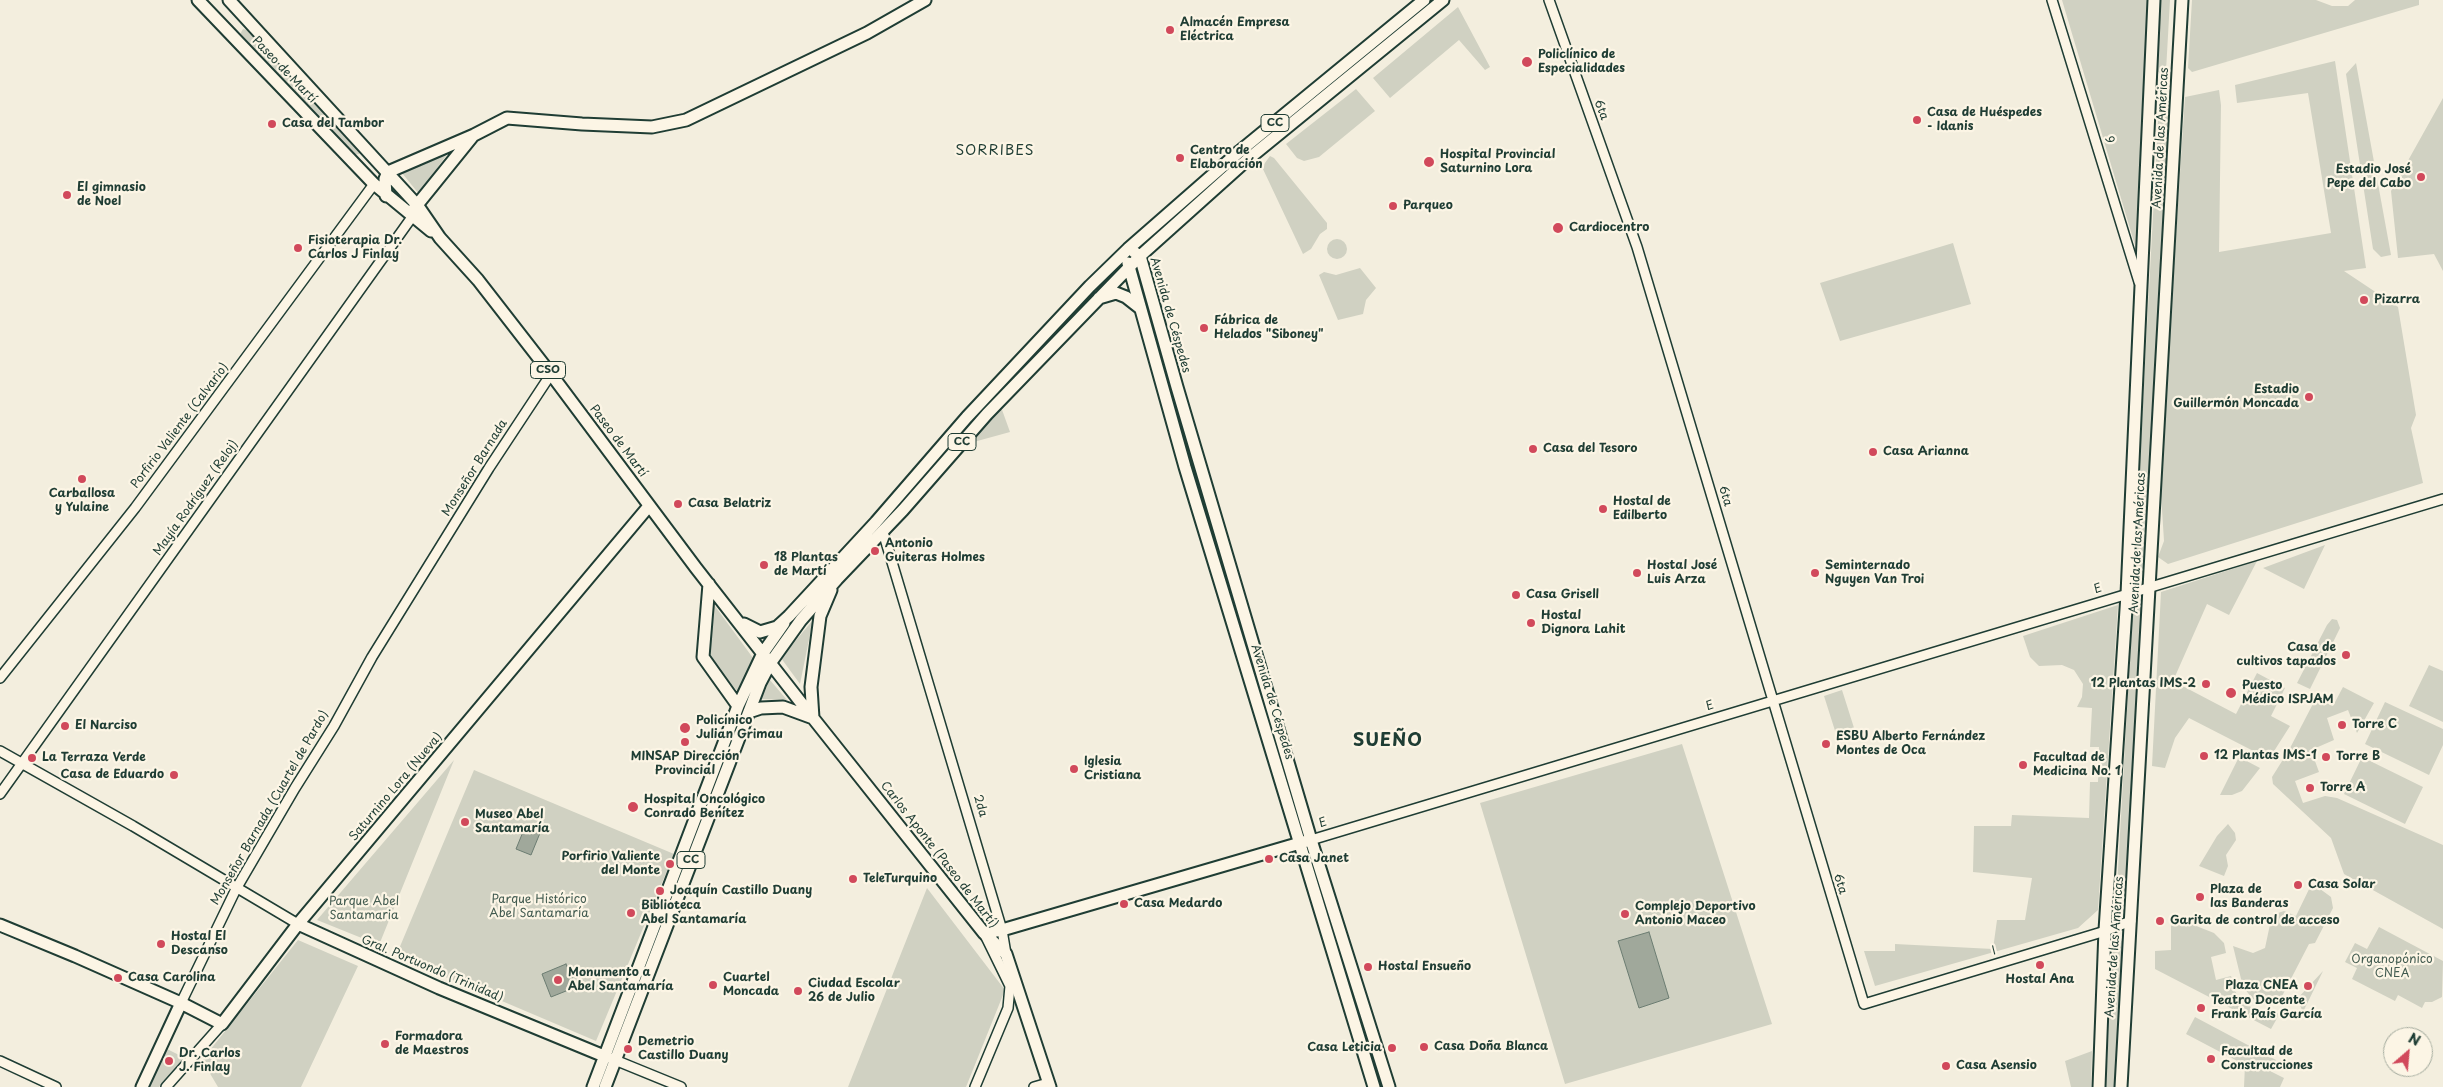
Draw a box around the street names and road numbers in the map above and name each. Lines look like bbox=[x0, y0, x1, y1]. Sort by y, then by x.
street label: Paseo de Martí bbox=[249, 34, 319, 106]
street label: Avenida de las Américas bbox=[2150, 67, 2172, 209]
street label: 6ta bbox=[1591, 98, 1611, 122]
road number: CC bbox=[1261, 115, 1289, 132]
street label: 9 bbox=[2101, 135, 2117, 145]
street label: Avenida de Céspedes bbox=[1147, 255, 1193, 375]
street label: Porfirio Valiente (Calvario) bbox=[128, 361, 232, 491]
road number: CSO bbox=[530, 362, 566, 378]
street label: Paseo de Martí bbox=[586, 402, 650, 480]
street label: Monseñor Barnada bbox=[439, 417, 511, 519]
road number: CC bbox=[948, 434, 976, 451]
street label: Mayía Rodríguez (Reloj) bbox=[151, 438, 241, 558]
street label: Avenida de las Américas bbox=[2127, 472, 2149, 614]
street label: 6ta bbox=[1715, 484, 1735, 508]
street label: E bbox=[2092, 581, 2104, 597]
street label: Avenida de Céspedes bbox=[1248, 643, 1296, 761]
street label: E bbox=[1704, 698, 1716, 714]
street label: Monseñor Barnada (Cuartel de Pardo) bbox=[208, 708, 332, 908]
street label: Saturnino Lora (Nueva) bbox=[347, 730, 445, 844]
street label: Carlos Aponte (Paseo de Martí) bbox=[877, 779, 1001, 931]
street label: 2da bbox=[970, 793, 990, 819]
street label: E bbox=[1317, 815, 1329, 831]
road number: CC bbox=[677, 852, 705, 868]
street label: 6ta bbox=[1830, 872, 1850, 896]
street label: Avenida de las Américas bbox=[2103, 876, 2127, 1018]
street label: Gral. Portuondo (Trinidad) bbox=[359, 933, 505, 1005]
street label: I bbox=[1990, 944, 1998, 958]

